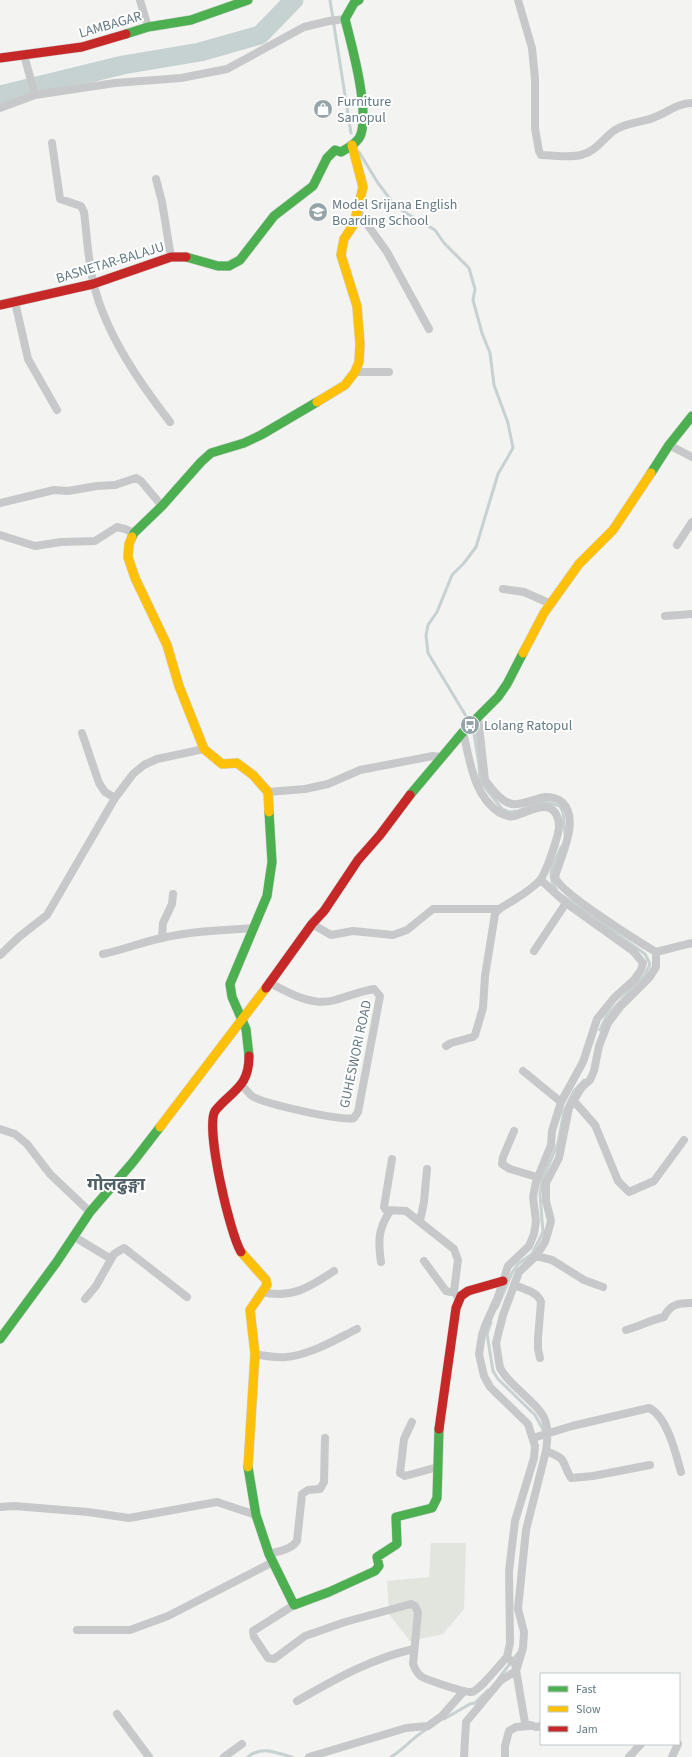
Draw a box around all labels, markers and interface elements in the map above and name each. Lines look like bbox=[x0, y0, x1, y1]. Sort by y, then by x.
street label: LAMBAGAR bbox=[77, 6, 144, 43]
place label: Furniture Sanopul bbox=[337, 92, 391, 128]
shop icon: Furniture Sanopul bbox=[312, 98, 334, 120]
place label: Model Srijana English Boarding School bbox=[332, 195, 457, 231]
school or university icon: Model Srijana English Boarding School bbox=[307, 201, 329, 223]
street label: BASNETAR-BALAJU bbox=[54, 237, 167, 289]
bus stop icon: Lolang Ratopul bbox=[459, 714, 481, 736]
place label: Lolang Ratopul bbox=[484, 716, 573, 736]
street label: GUHESWORI ROAD bbox=[335, 998, 377, 1110]
district label: गोलढुङ्गा bbox=[87, 1172, 146, 1197]
legend bbox=[540, 1673, 680, 1745]
text: Fast bbox=[576, 1681, 596, 1698]
text: Slow bbox=[576, 1701, 601, 1718]
text: Jam bbox=[576, 1721, 598, 1738]

